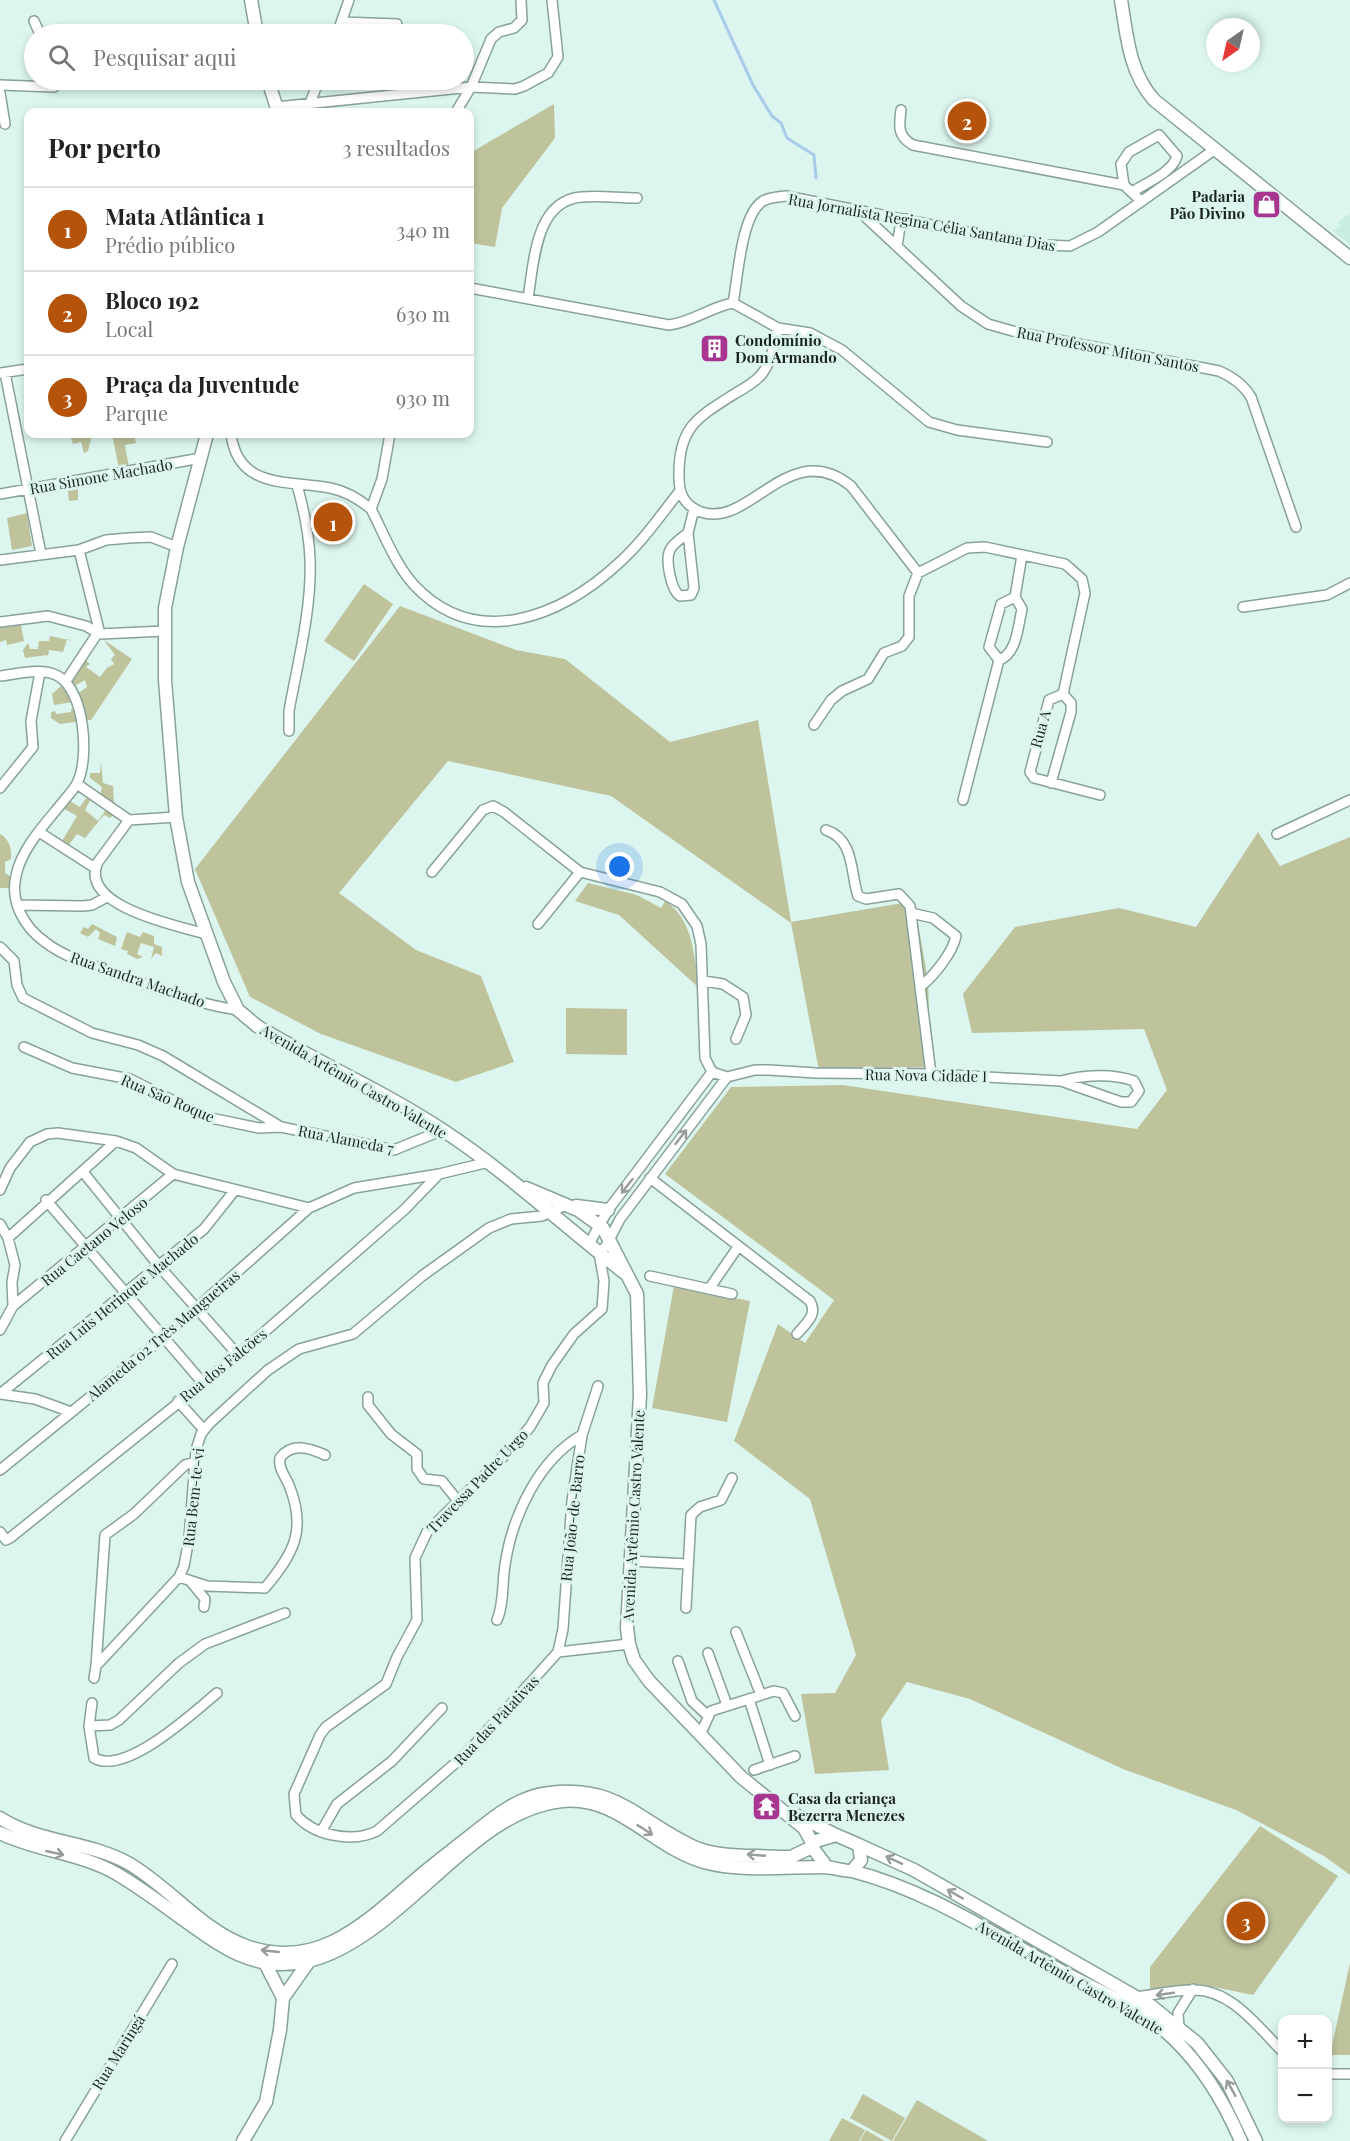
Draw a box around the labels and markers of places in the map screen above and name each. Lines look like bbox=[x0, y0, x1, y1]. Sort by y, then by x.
pin: 2 bbox=[948, 98, 986, 144]
place label: Padaria Pão Divino bbox=[1169, 186, 1245, 223]
shop icon: Padaria Pão Divino bbox=[1250, 189, 1282, 221]
place label: Condomínio Dom Armando bbox=[735, 330, 837, 367]
building icon: Condomínio Dom Armando bbox=[698, 333, 730, 365]
pin: 1 bbox=[314, 500, 352, 544]
place label: Casa da criança Bezerra Menezes bbox=[788, 1788, 905, 1825]
temple icon: Casa da criança Bezerra Menezes bbox=[751, 1791, 783, 1823]
pin: 3 bbox=[1226, 1898, 1266, 1944]

